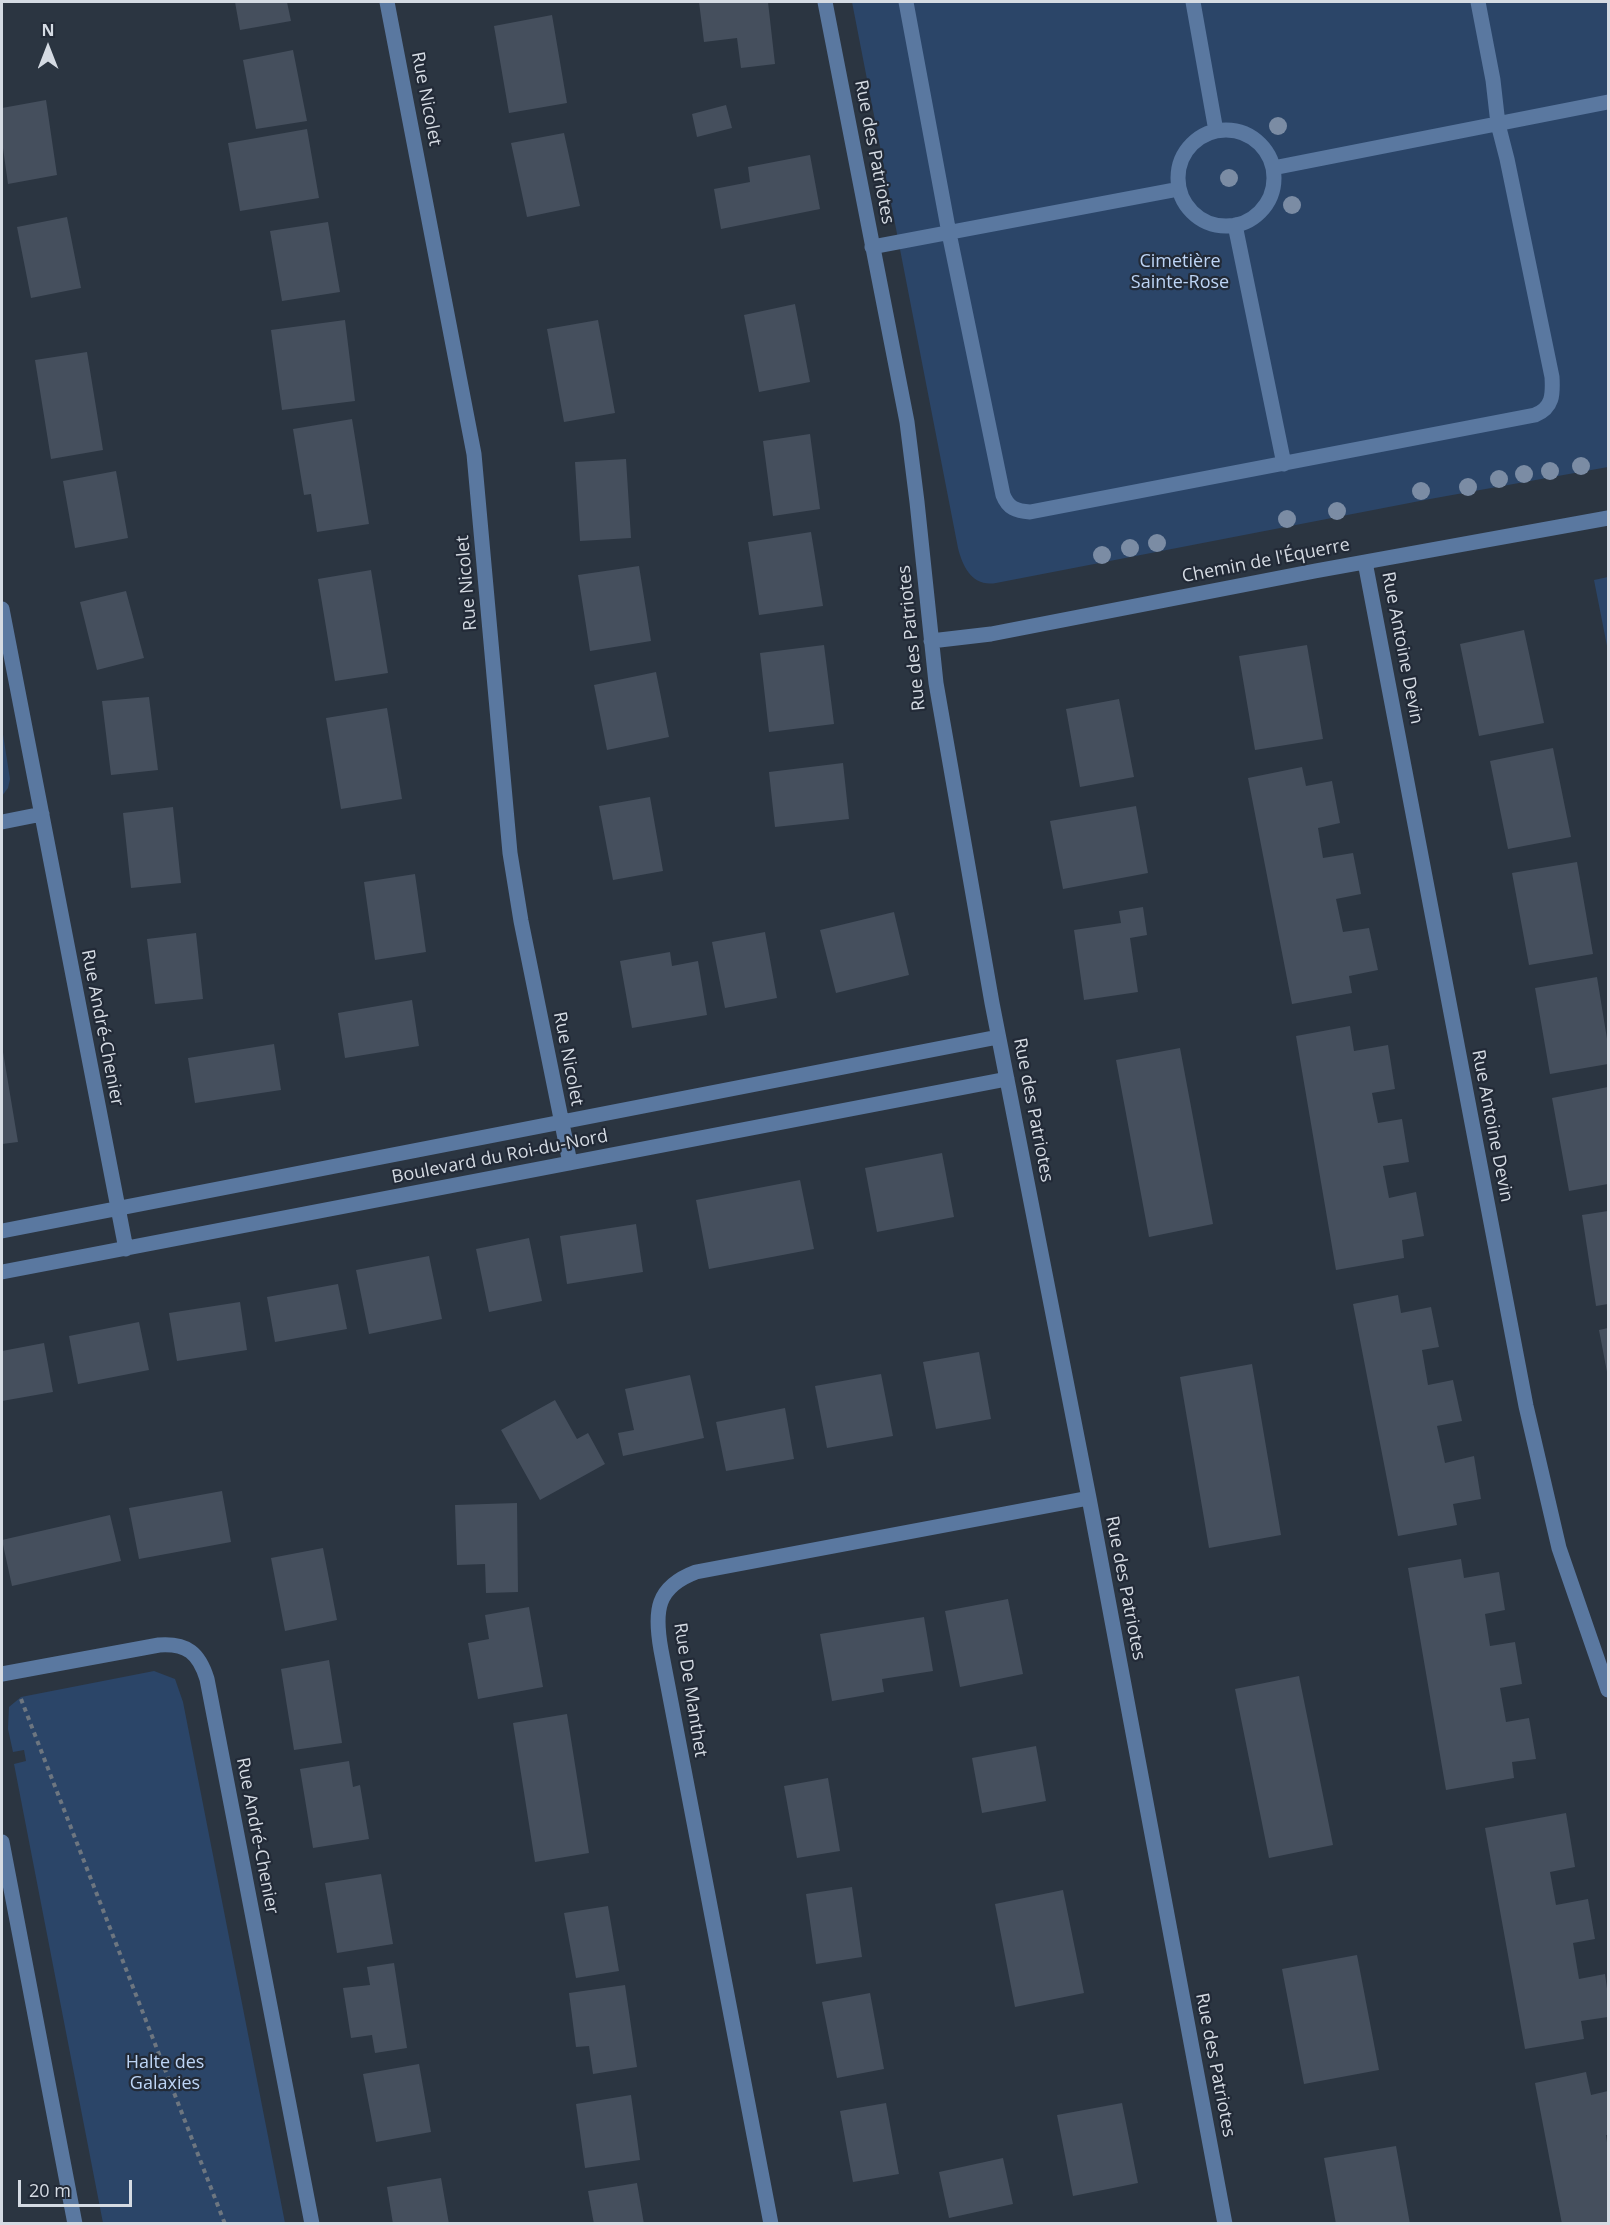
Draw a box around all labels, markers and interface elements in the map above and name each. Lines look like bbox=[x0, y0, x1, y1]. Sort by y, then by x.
north arrow bbox=[18, 18, 78, 78]
text: N bbox=[41, 19, 55, 41]
street label: Rue Nicolet bbox=[406, 50, 446, 148]
street label: Rue des Patriotes bbox=[849, 78, 899, 226]
park label: Cimetière Sainte-Rose bbox=[1131, 251, 1229, 294]
street label: Rue Nicolet bbox=[452, 534, 482, 632]
street label: Chemin de l'Équerre bbox=[1180, 534, 1352, 588]
street label: Rue des Patriotes bbox=[894, 564, 930, 712]
street label: Rue Antoine Devin bbox=[1377, 570, 1427, 726]
street label: Rue André-Chenier bbox=[76, 948, 128, 1108]
street label: Rue Nicolet bbox=[548, 1010, 588, 1108]
street label: Rue des Patriotes bbox=[1008, 1036, 1058, 1184]
street label: Rue Antoine Devin bbox=[1467, 1048, 1517, 1204]
street label: Boulevard du Roi-du-Nord bbox=[390, 1125, 610, 1189]
street label: Rue des Patriotes bbox=[1100, 1514, 1150, 1662]
street label: Rue De Manthet bbox=[669, 1621, 711, 1759]
street label: Rue André-Chenier bbox=[231, 1756, 283, 1916]
street label: Rue des Patriotes bbox=[1190, 1991, 1240, 2139]
park label: Halte des Galaxies bbox=[126, 2052, 204, 2094]
scale bar bbox=[21, 2168, 135, 2206]
text: 20 m bbox=[29, 2178, 71, 2202]

